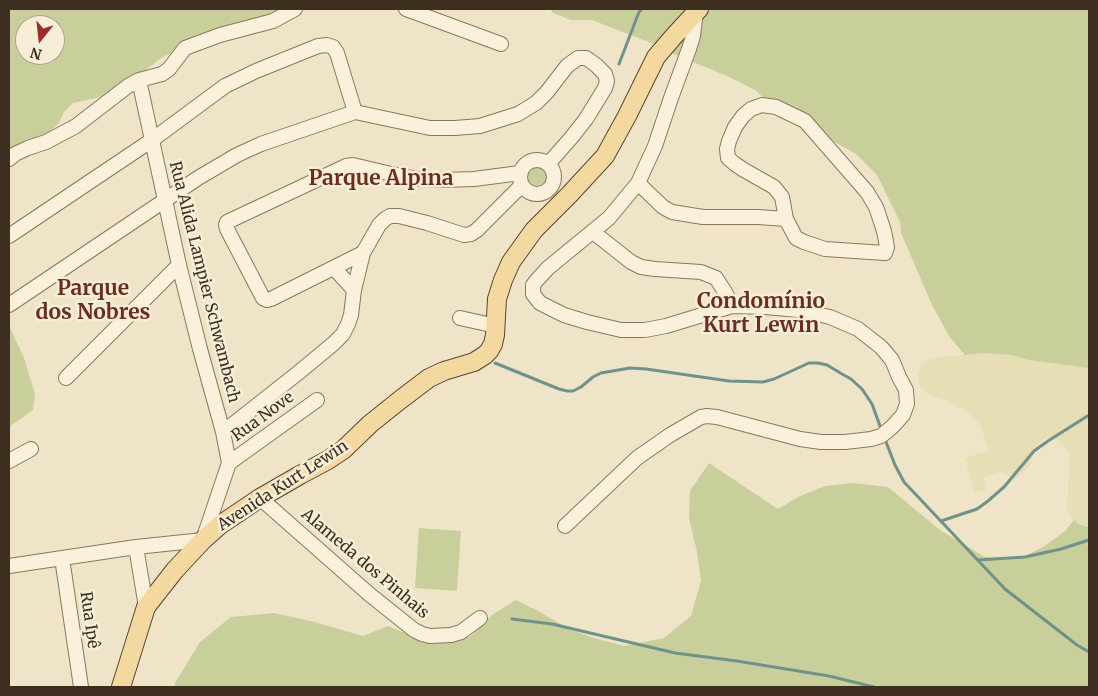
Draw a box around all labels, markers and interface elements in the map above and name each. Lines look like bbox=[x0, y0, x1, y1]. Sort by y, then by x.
north arrow bbox=[15, 15, 65, 65]
text: N bbox=[28, 43, 44, 64]
street label: Rua Alida Lampier Schwambach bbox=[165, 159, 243, 405]
district label: Parque Alpina bbox=[308, 166, 454, 192]
district label: Parque dos Nobres bbox=[36, 276, 150, 326]
district label: Condomínio Kurt Lewin bbox=[697, 289, 825, 339]
street label: Rua Nove bbox=[228, 388, 298, 446]
street label: Avenida Kurt Lewin bbox=[214, 437, 352, 535]
street label: Alameda dos Pinhais bbox=[297, 505, 433, 623]
street label: Rua Ipê bbox=[75, 590, 103, 650]

